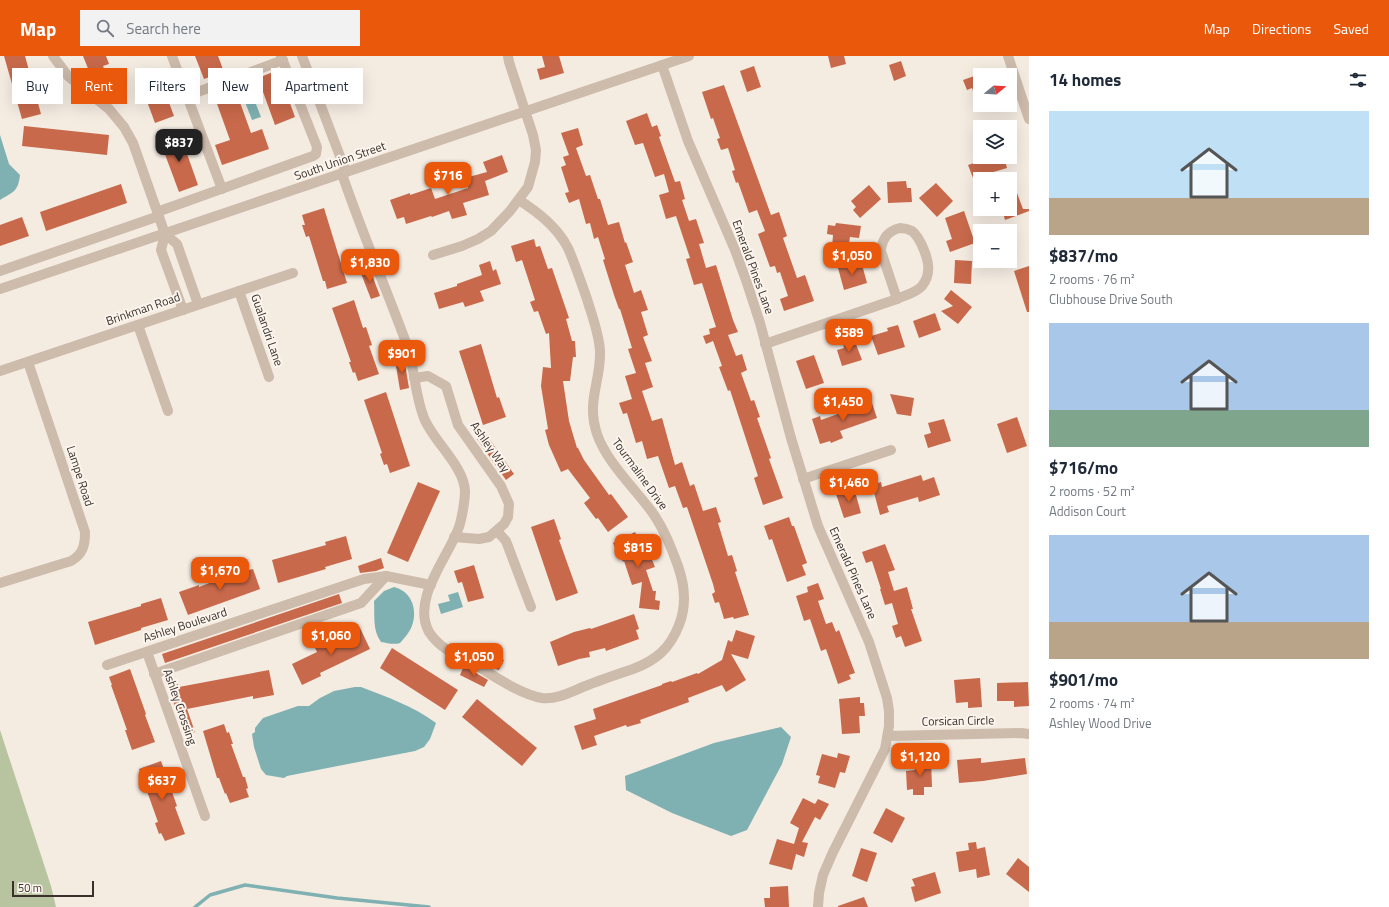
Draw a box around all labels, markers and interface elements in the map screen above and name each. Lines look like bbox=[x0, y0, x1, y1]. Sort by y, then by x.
search box bbox=[80, 10, 360, 46]
text: Map bbox=[20, 14, 56, 43]
icon: search bbox=[94, 17, 116, 39]
text: Search here bbox=[126, 17, 201, 40]
text: Map bbox=[1204, 18, 1230, 39]
text: Directions bbox=[1252, 18, 1311, 39]
text: Saved bbox=[1333, 18, 1369, 39]
text: 14 homes bbox=[1049, 67, 1121, 93]
chip: Buy bbox=[12, 68, 63, 104]
chip: Rent bbox=[71, 68, 127, 104]
chip: Filters bbox=[135, 68, 200, 104]
chip: New bbox=[208, 68, 263, 104]
chip: Apartment bbox=[271, 68, 363, 104]
north arrow bbox=[973, 68, 1017, 112]
map controls bbox=[973, 68, 1017, 268]
icon: filters bbox=[1347, 69, 1369, 91]
button: layers bbox=[973, 120, 1017, 164]
pin: $837 bbox=[155, 129, 203, 163]
text: $837 bbox=[164, 132, 194, 152]
street label: South Union Street bbox=[292, 136, 389, 185]
icon: home bbox=[1173, 137, 1245, 209]
pin: $716 bbox=[424, 162, 472, 196]
text: $716 bbox=[433, 165, 463, 185]
button: + bbox=[973, 172, 1017, 216]
street label: Emerald Pines Lane bbox=[728, 217, 779, 317]
button: − bbox=[973, 224, 1017, 268]
pin: $1,050 bbox=[819, 242, 885, 276]
text: $837/mo bbox=[1049, 243, 1118, 269]
text: $1,050 bbox=[832, 245, 872, 265]
pin: $1,830 bbox=[337, 249, 403, 283]
text: $1,830 bbox=[350, 252, 390, 272]
text: 2 rooms · 76 m² bbox=[1049, 269, 1135, 289]
street label: Brinkman Road bbox=[103, 287, 183, 330]
text: Clubhouse Drive South bbox=[1049, 289, 1173, 309]
street label: Gualandri Lane bbox=[246, 291, 289, 368]
pin: $589 bbox=[825, 319, 873, 353]
text: $589 bbox=[834, 322, 864, 342]
pin: $901 bbox=[378, 340, 426, 374]
text: $901 bbox=[387, 343, 417, 363]
icon: home bbox=[1173, 349, 1245, 421]
pin: $1,450 bbox=[810, 388, 876, 422]
text: $1,450 bbox=[823, 391, 863, 411]
street label: Ashley Way bbox=[466, 417, 515, 476]
street label: Tourmaline Drive bbox=[608, 434, 673, 514]
street label: Lampe Road bbox=[62, 443, 99, 509]
text: $716/mo bbox=[1049, 455, 1118, 481]
pin: $1,460 bbox=[816, 469, 882, 503]
text: $1,460 bbox=[829, 472, 869, 492]
text: 2 rooms · 52 m² bbox=[1049, 481, 1135, 501]
text: Addison Court bbox=[1049, 501, 1126, 521]
street label: Emerald Pines Lane bbox=[825, 524, 882, 622]
pin: $815 bbox=[614, 534, 662, 568]
text: $815 bbox=[623, 537, 653, 557]
pin: $1,670 bbox=[187, 557, 253, 591]
text: $1,670 bbox=[200, 560, 240, 580]
icon: home bbox=[1173, 561, 1245, 633]
street label: Ashley Boulevard bbox=[140, 602, 229, 647]
pin: $1,060 bbox=[298, 622, 364, 656]
text: $1,060 bbox=[311, 625, 351, 645]
pin: $1,050 bbox=[441, 643, 507, 677]
text: $1,050 bbox=[454, 646, 494, 666]
street label: Ashley Crossing bbox=[159, 666, 202, 748]
text: $901/mo bbox=[1049, 667, 1118, 693]
text: 2 rooms · 74 m² bbox=[1049, 693, 1135, 713]
street label: Corsican Circle bbox=[921, 710, 994, 731]
text: Ashley Wood Drive bbox=[1049, 713, 1152, 733]
pin: $1,120 bbox=[887, 743, 953, 777]
text: $1,120 bbox=[900, 746, 940, 766]
pin: $637 bbox=[138, 767, 186, 801]
text: $637 bbox=[147, 770, 177, 790]
scale bar bbox=[12, 879, 94, 898]
text: 50 m bbox=[18, 880, 42, 896]

